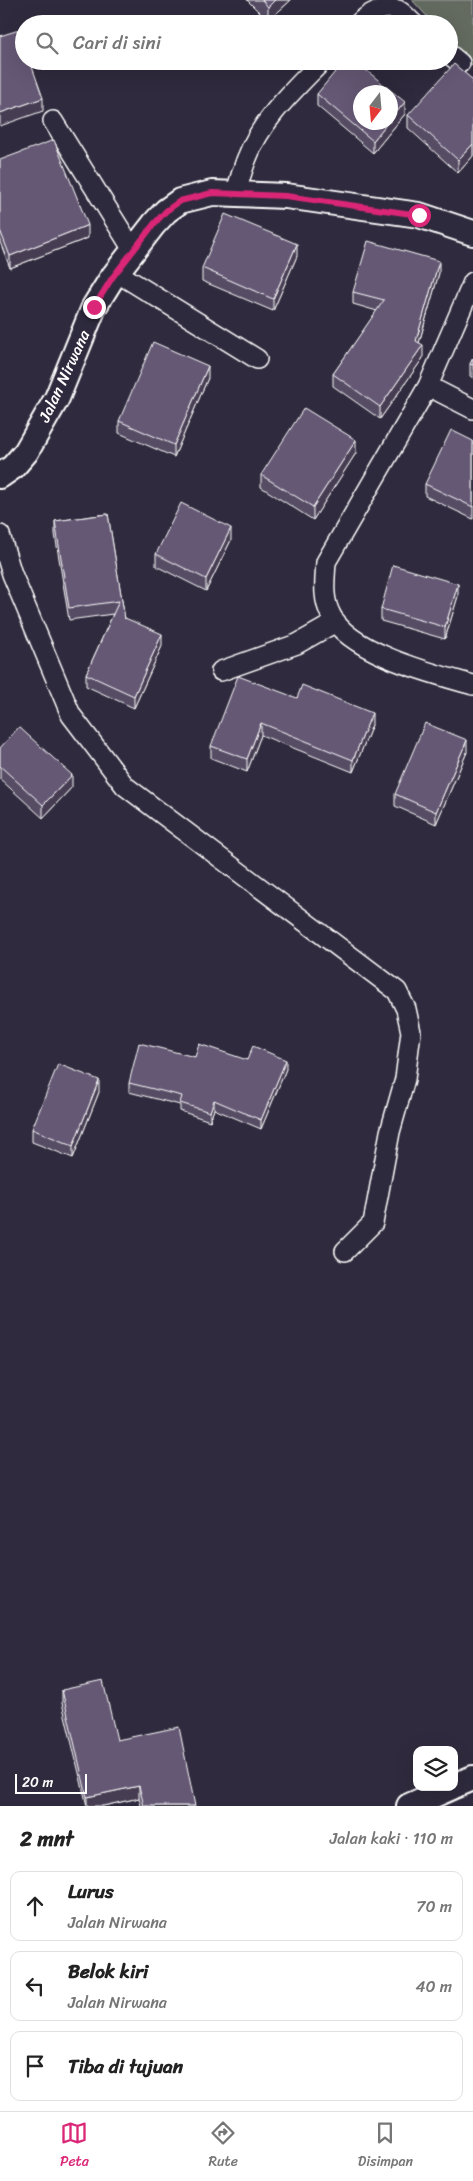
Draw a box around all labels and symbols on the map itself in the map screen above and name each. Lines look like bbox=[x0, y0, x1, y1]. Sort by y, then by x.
north arrow bbox=[353, 85, 398, 130]
route start bbox=[408, 204, 431, 227]
route end bbox=[83, 296, 106, 319]
street label: Jalan Nirwana bbox=[30, 324, 98, 428]
scale bar bbox=[15, 1771, 88, 1794]

